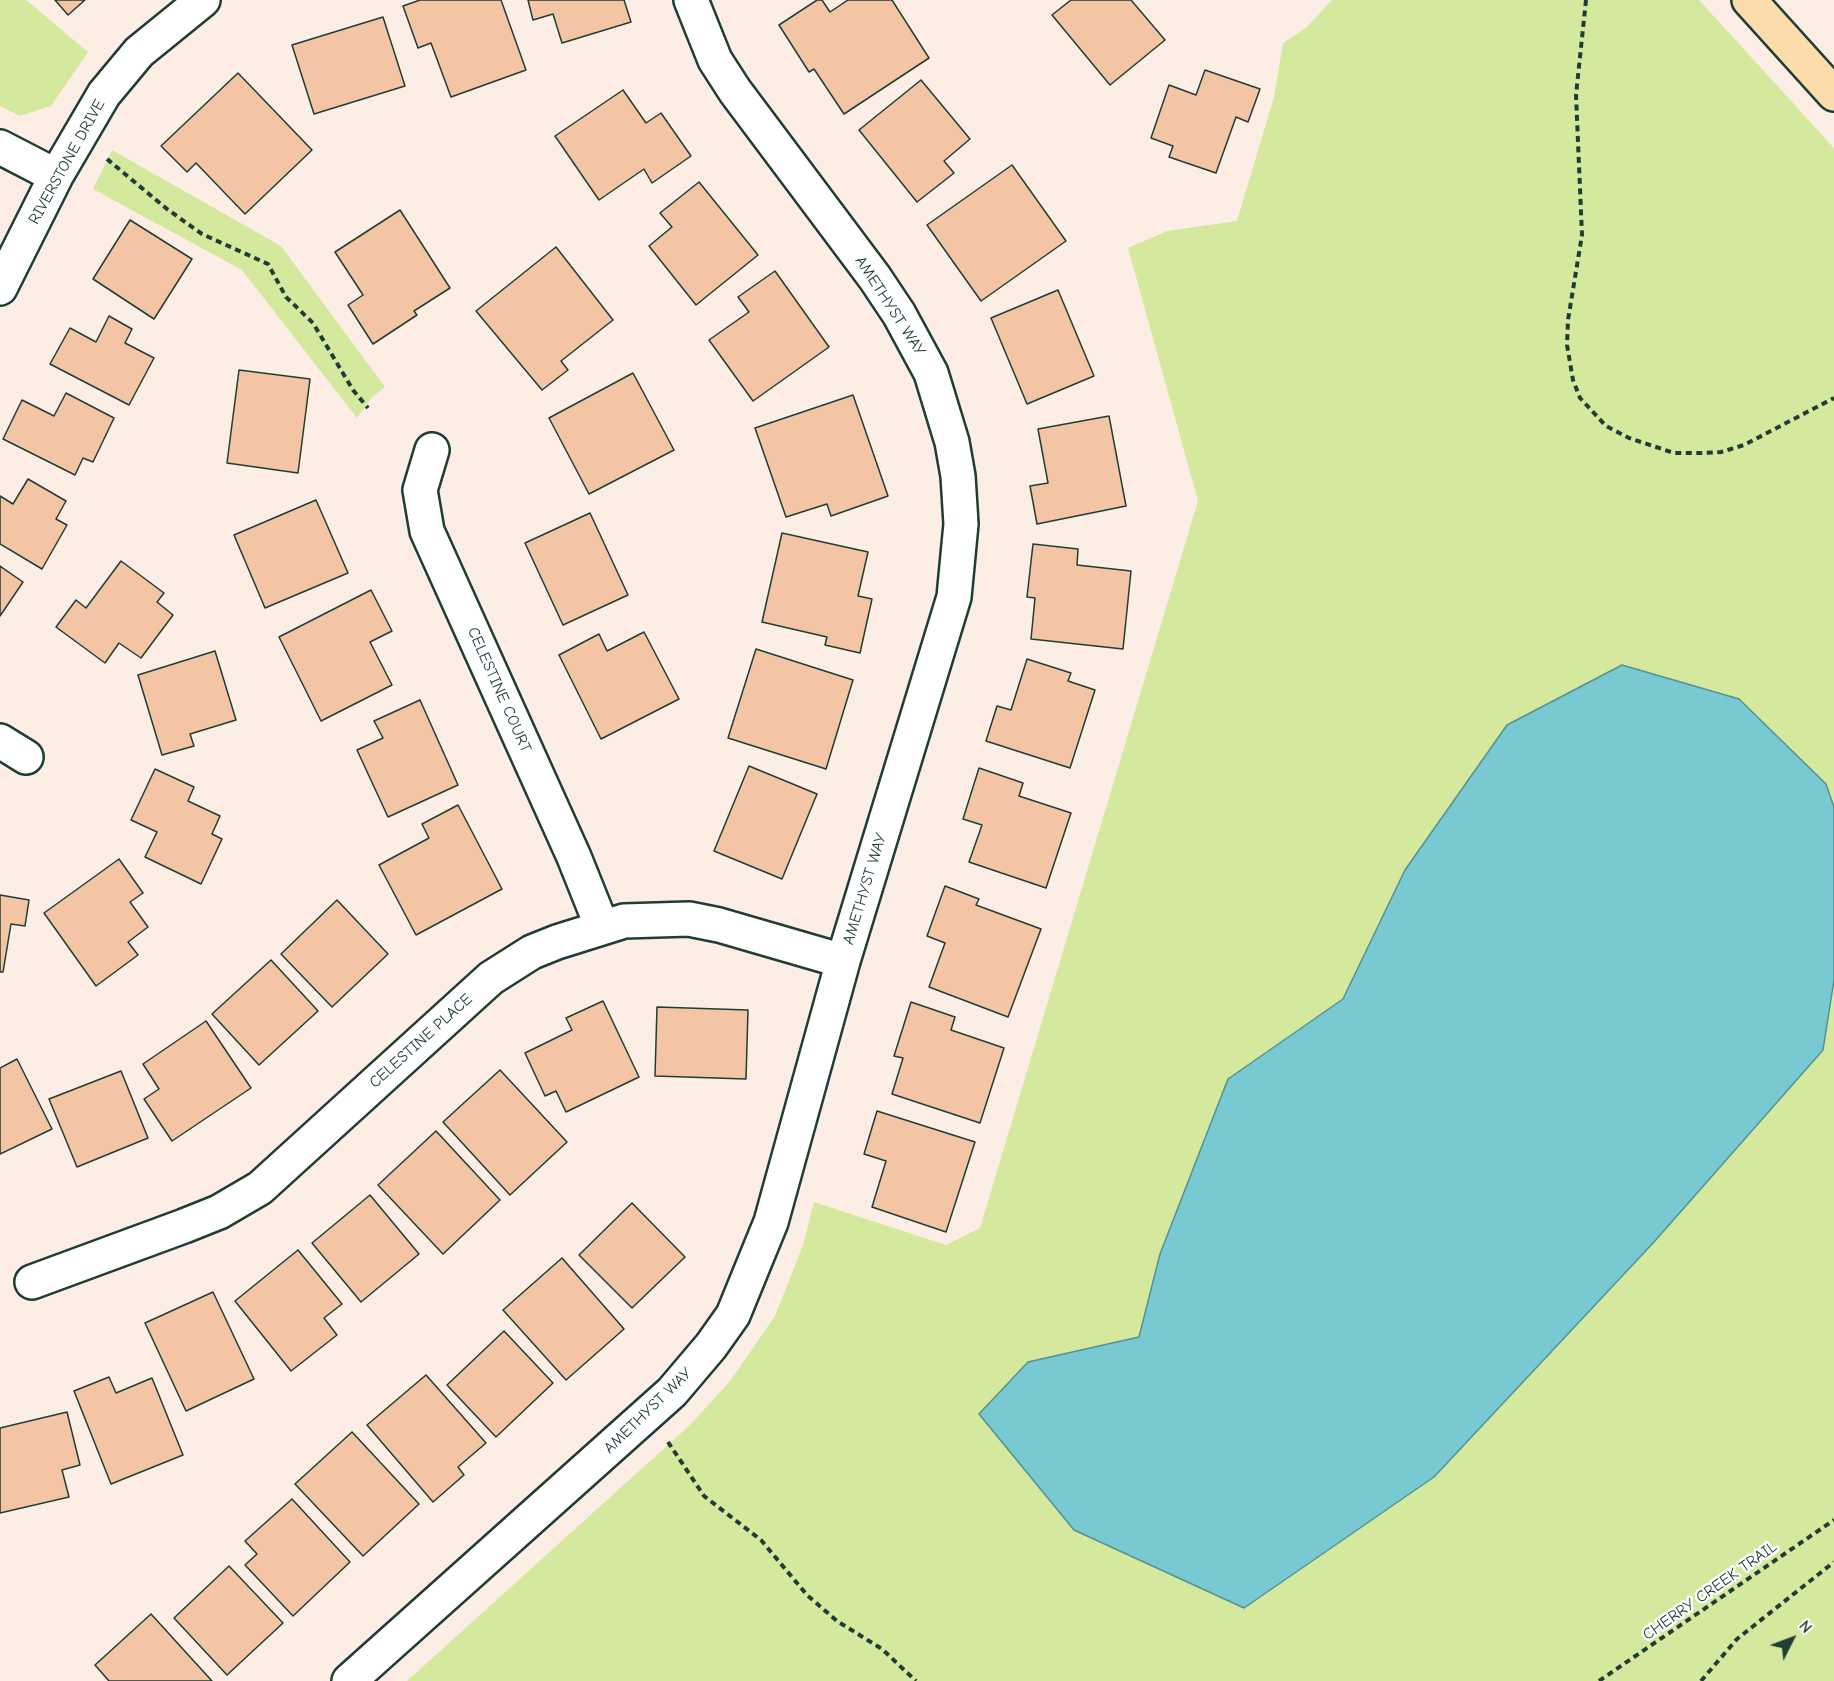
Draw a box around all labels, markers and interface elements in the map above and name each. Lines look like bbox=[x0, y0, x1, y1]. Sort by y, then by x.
street label: RIVERSTONE DRIVE bbox=[25, 96, 109, 228]
street label: AMETHYST WAY bbox=[851, 252, 929, 360]
street label: CELESTINE COURT bbox=[463, 624, 535, 756]
street label: AMETHYST WAY bbox=[839, 831, 891, 947]
street label: CELESTINE PLACE bbox=[366, 990, 476, 1092]
street label: AMETHYST WAY bbox=[600, 1364, 696, 1458]
street label: CHERRY CREEK TRAIL bbox=[1639, 1537, 1781, 1645]
north arrow bbox=[1762, 1609, 1822, 1669]
text: N bbox=[1795, 1617, 1816, 1637]

